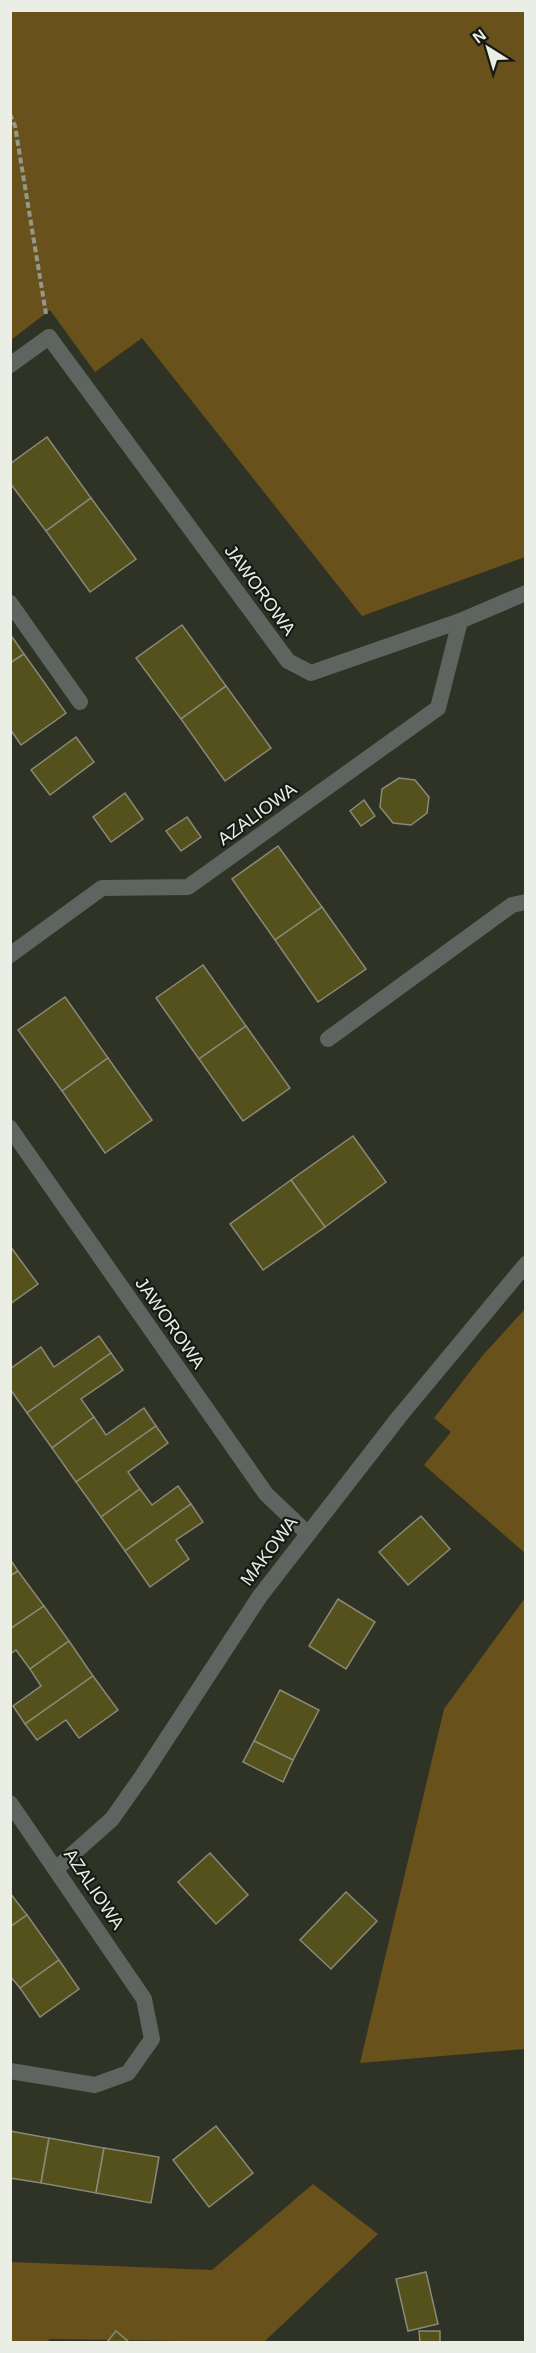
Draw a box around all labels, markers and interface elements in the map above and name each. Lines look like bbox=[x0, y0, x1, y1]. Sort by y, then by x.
north arrow bbox=[458, 18, 518, 78]
text: N bbox=[470, 26, 489, 47]
street label: JAWOROWA bbox=[221, 541, 299, 639]
street label: AZALIOWA bbox=[214, 779, 300, 849]
street label: JAWOROWA bbox=[131, 1274, 209, 1372]
street label: MAKOWA bbox=[237, 1512, 301, 1590]
street label: AZALIOWA bbox=[60, 1845, 128, 1933]

